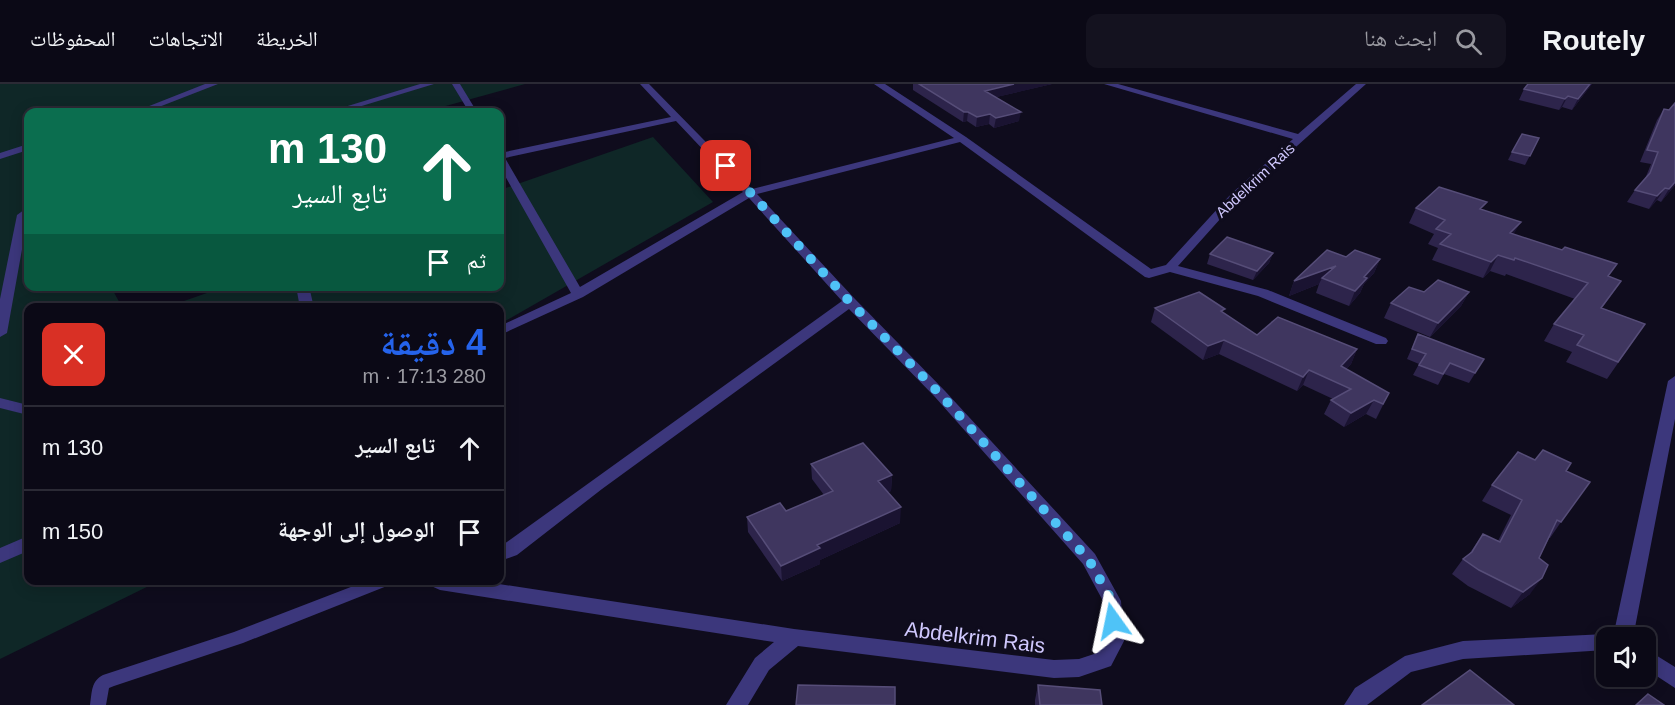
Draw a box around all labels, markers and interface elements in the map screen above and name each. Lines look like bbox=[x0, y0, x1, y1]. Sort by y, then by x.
search box bbox=[1086, 14, 1506, 68]
icon: search bbox=[1452, 25, 1485, 58]
text: Routely bbox=[1542, 25, 1645, 56]
text: ابحث هنا bbox=[1364, 26, 1437, 51]
text: المحفوظات bbox=[30, 27, 115, 50]
text: الاتجاهات bbox=[148, 27, 223, 50]
text: الخريطة bbox=[256, 27, 318, 50]
text: 130 m bbox=[268, 125, 387, 172]
icon: ahead bbox=[408, 132, 486, 210]
street label: Abdelkrim Rais bbox=[1212, 139, 1298, 221]
pin bbox=[700, 140, 751, 191]
icon: arrive bbox=[709, 149, 742, 182]
text: تابع السير bbox=[292, 179, 387, 209]
icon: arrive bbox=[422, 246, 455, 279]
text: ثم bbox=[467, 248, 486, 273]
text: 4 دقيقة bbox=[380, 322, 486, 363]
button: close bbox=[42, 323, 105, 386]
text: 280 m · 17:13 bbox=[363, 365, 486, 387]
icon: ahead bbox=[453, 432, 486, 465]
text: تابع السير bbox=[355, 433, 435, 458]
text: 130 m bbox=[42, 435, 103, 460]
icon: arrive bbox=[453, 516, 486, 549]
text: الوصول إلى الوجهة bbox=[278, 517, 435, 542]
text: 150 m bbox=[42, 519, 103, 544]
position arrow bbox=[1081, 589, 1145, 653]
street label: Abdelkrim Rais bbox=[904, 617, 1046, 657]
map controls bbox=[1596, 627, 1656, 687]
button: sound bbox=[1596, 627, 1656, 687]

